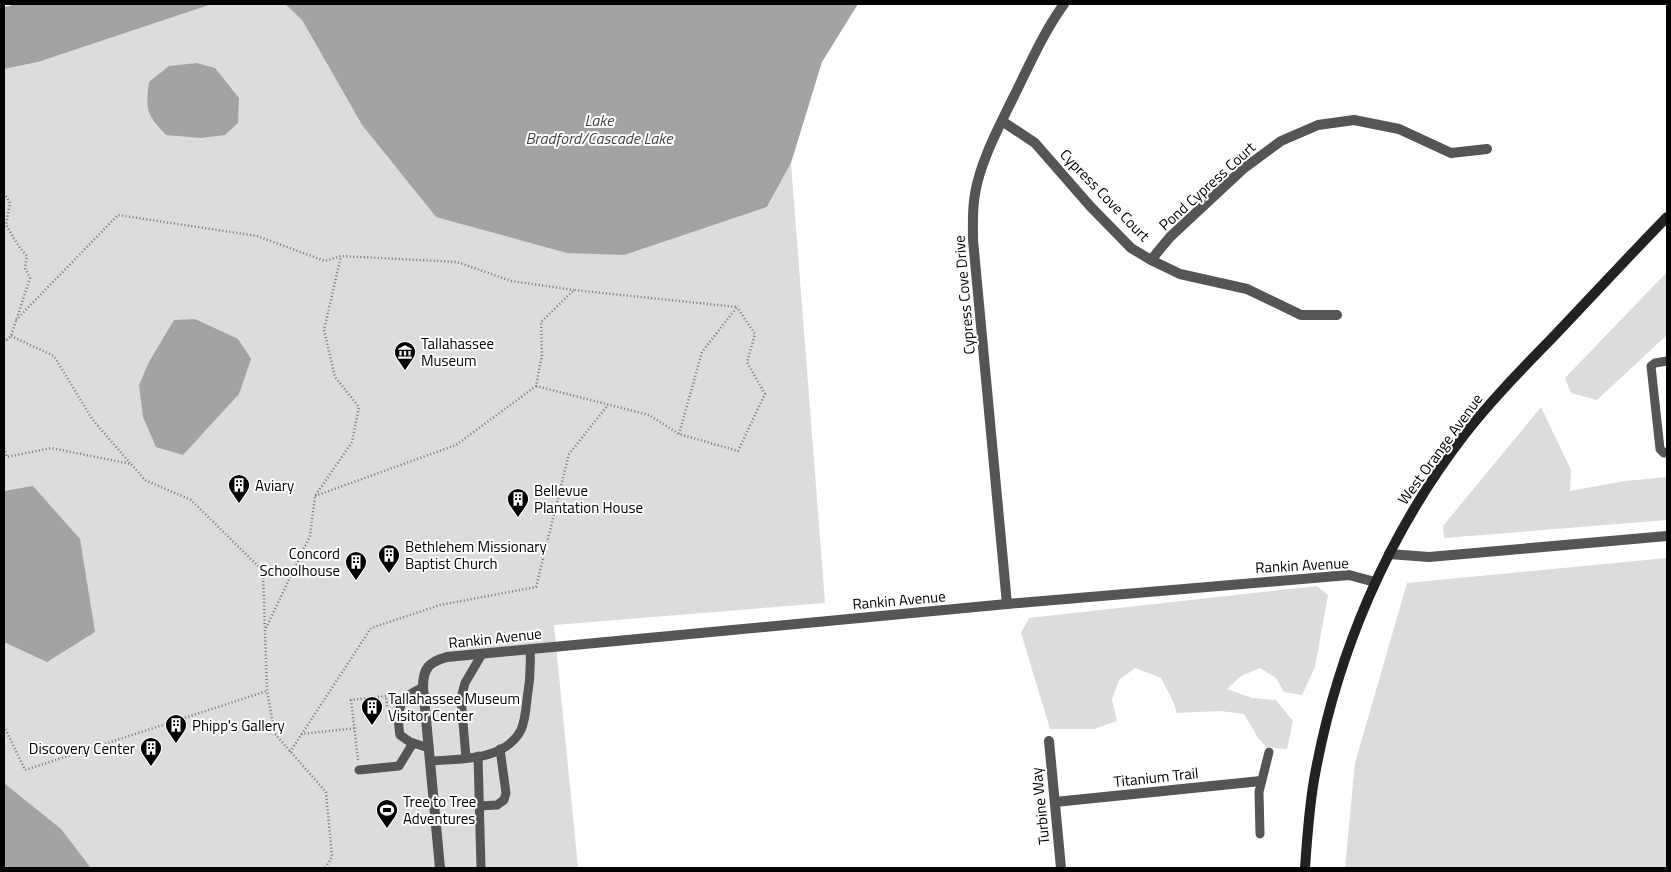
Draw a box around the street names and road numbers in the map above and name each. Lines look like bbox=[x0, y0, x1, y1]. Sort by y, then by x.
street label: Pond Cypress Court bbox=[1153, 136, 1261, 236]
street label: Cypress Cove Court bbox=[1055, 143, 1156, 247]
street label: Cypress Cove Drive bbox=[947, 234, 981, 356]
street label: West Orange Avenue bbox=[1392, 389, 1488, 509]
street label: Rankin Avenue bbox=[1255, 551, 1349, 579]
street label: Rankin Avenue bbox=[851, 584, 947, 616]
street label: Rankin Avenue bbox=[447, 622, 543, 654]
street label: Titanium Trail bbox=[1112, 761, 1200, 793]
street label: Turbine Way bbox=[1025, 766, 1055, 846]

